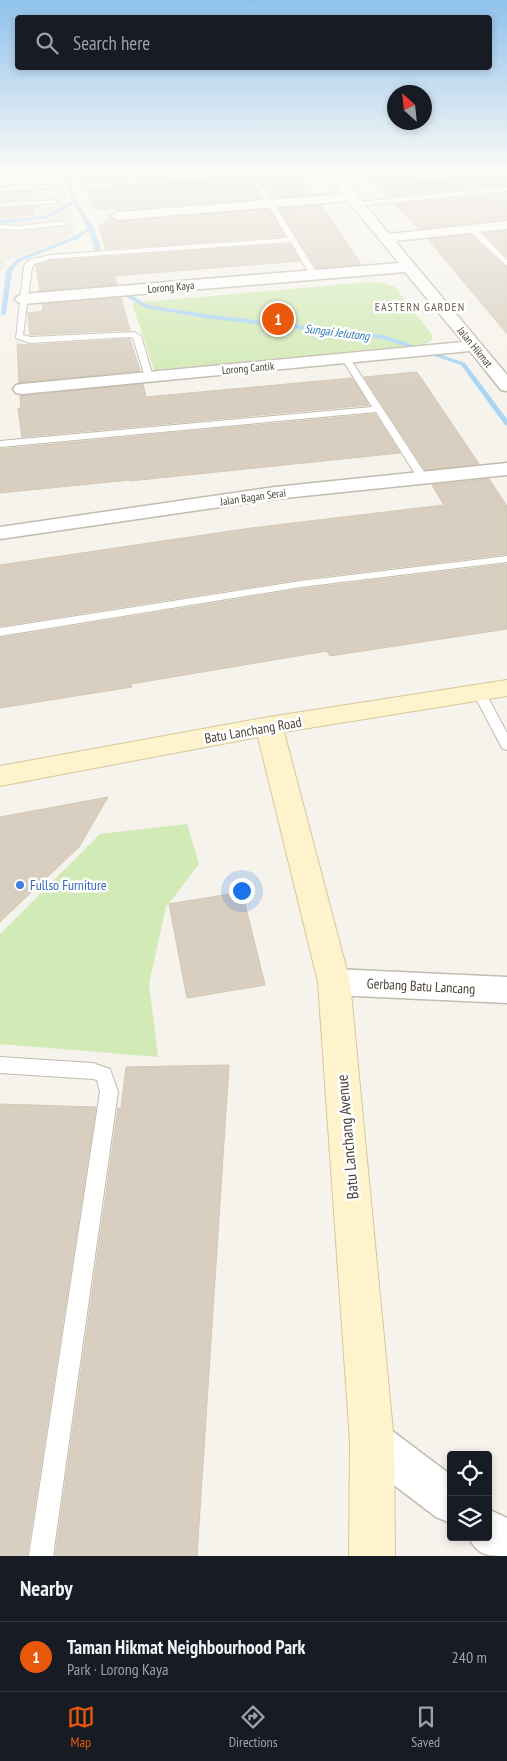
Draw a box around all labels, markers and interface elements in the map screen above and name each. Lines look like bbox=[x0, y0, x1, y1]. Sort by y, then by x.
search box bbox=[15, 15, 492, 70]
icon: search bbox=[33, 29, 61, 57]
text: Search here bbox=[73, 31, 150, 55]
north arrow bbox=[387, 85, 432, 130]
street label: Lorong Kaya bbox=[147, 278, 195, 296]
district label: EASTERN GARDEN bbox=[375, 299, 465, 314]
pin: 1 bbox=[262, 300, 294, 338]
water label: Sungai Jelutong bbox=[304, 321, 371, 344]
street label: Jalan Hikmat bbox=[454, 323, 496, 370]
street label: Lorong Cantik bbox=[221, 359, 275, 377]
street label: Jalan Bagan Serai bbox=[218, 485, 287, 509]
street label: Batu Lanchang Road bbox=[203, 713, 303, 747]
place label: Fullso Furniture bbox=[30, 876, 107, 894]
your location bbox=[229, 878, 255, 904]
marker: Fullso Furniture bbox=[14, 879, 26, 891]
street label: Gerbang Batu Lancang bbox=[366, 974, 476, 998]
street label: Batu Lanchang Avenue bbox=[332, 1074, 362, 1200]
map controls bbox=[447, 1451, 492, 1541]
button: locate bbox=[447, 1451, 492, 1496]
button: layers bbox=[447, 1496, 492, 1541]
text: Nearby bbox=[20, 1575, 73, 1602]
text: Taman Hikmat Neighbourhood Park bbox=[67, 1635, 305, 1659]
text: 1 bbox=[32, 1647, 40, 1667]
text: 240 m bbox=[452, 1647, 487, 1667]
text: Park · Lorong Kaya bbox=[67, 1659, 168, 1679]
tab: Map bbox=[67, 1703, 95, 1751]
tab: Directions bbox=[229, 1703, 277, 1751]
tab: Saved bbox=[411, 1703, 440, 1751]

